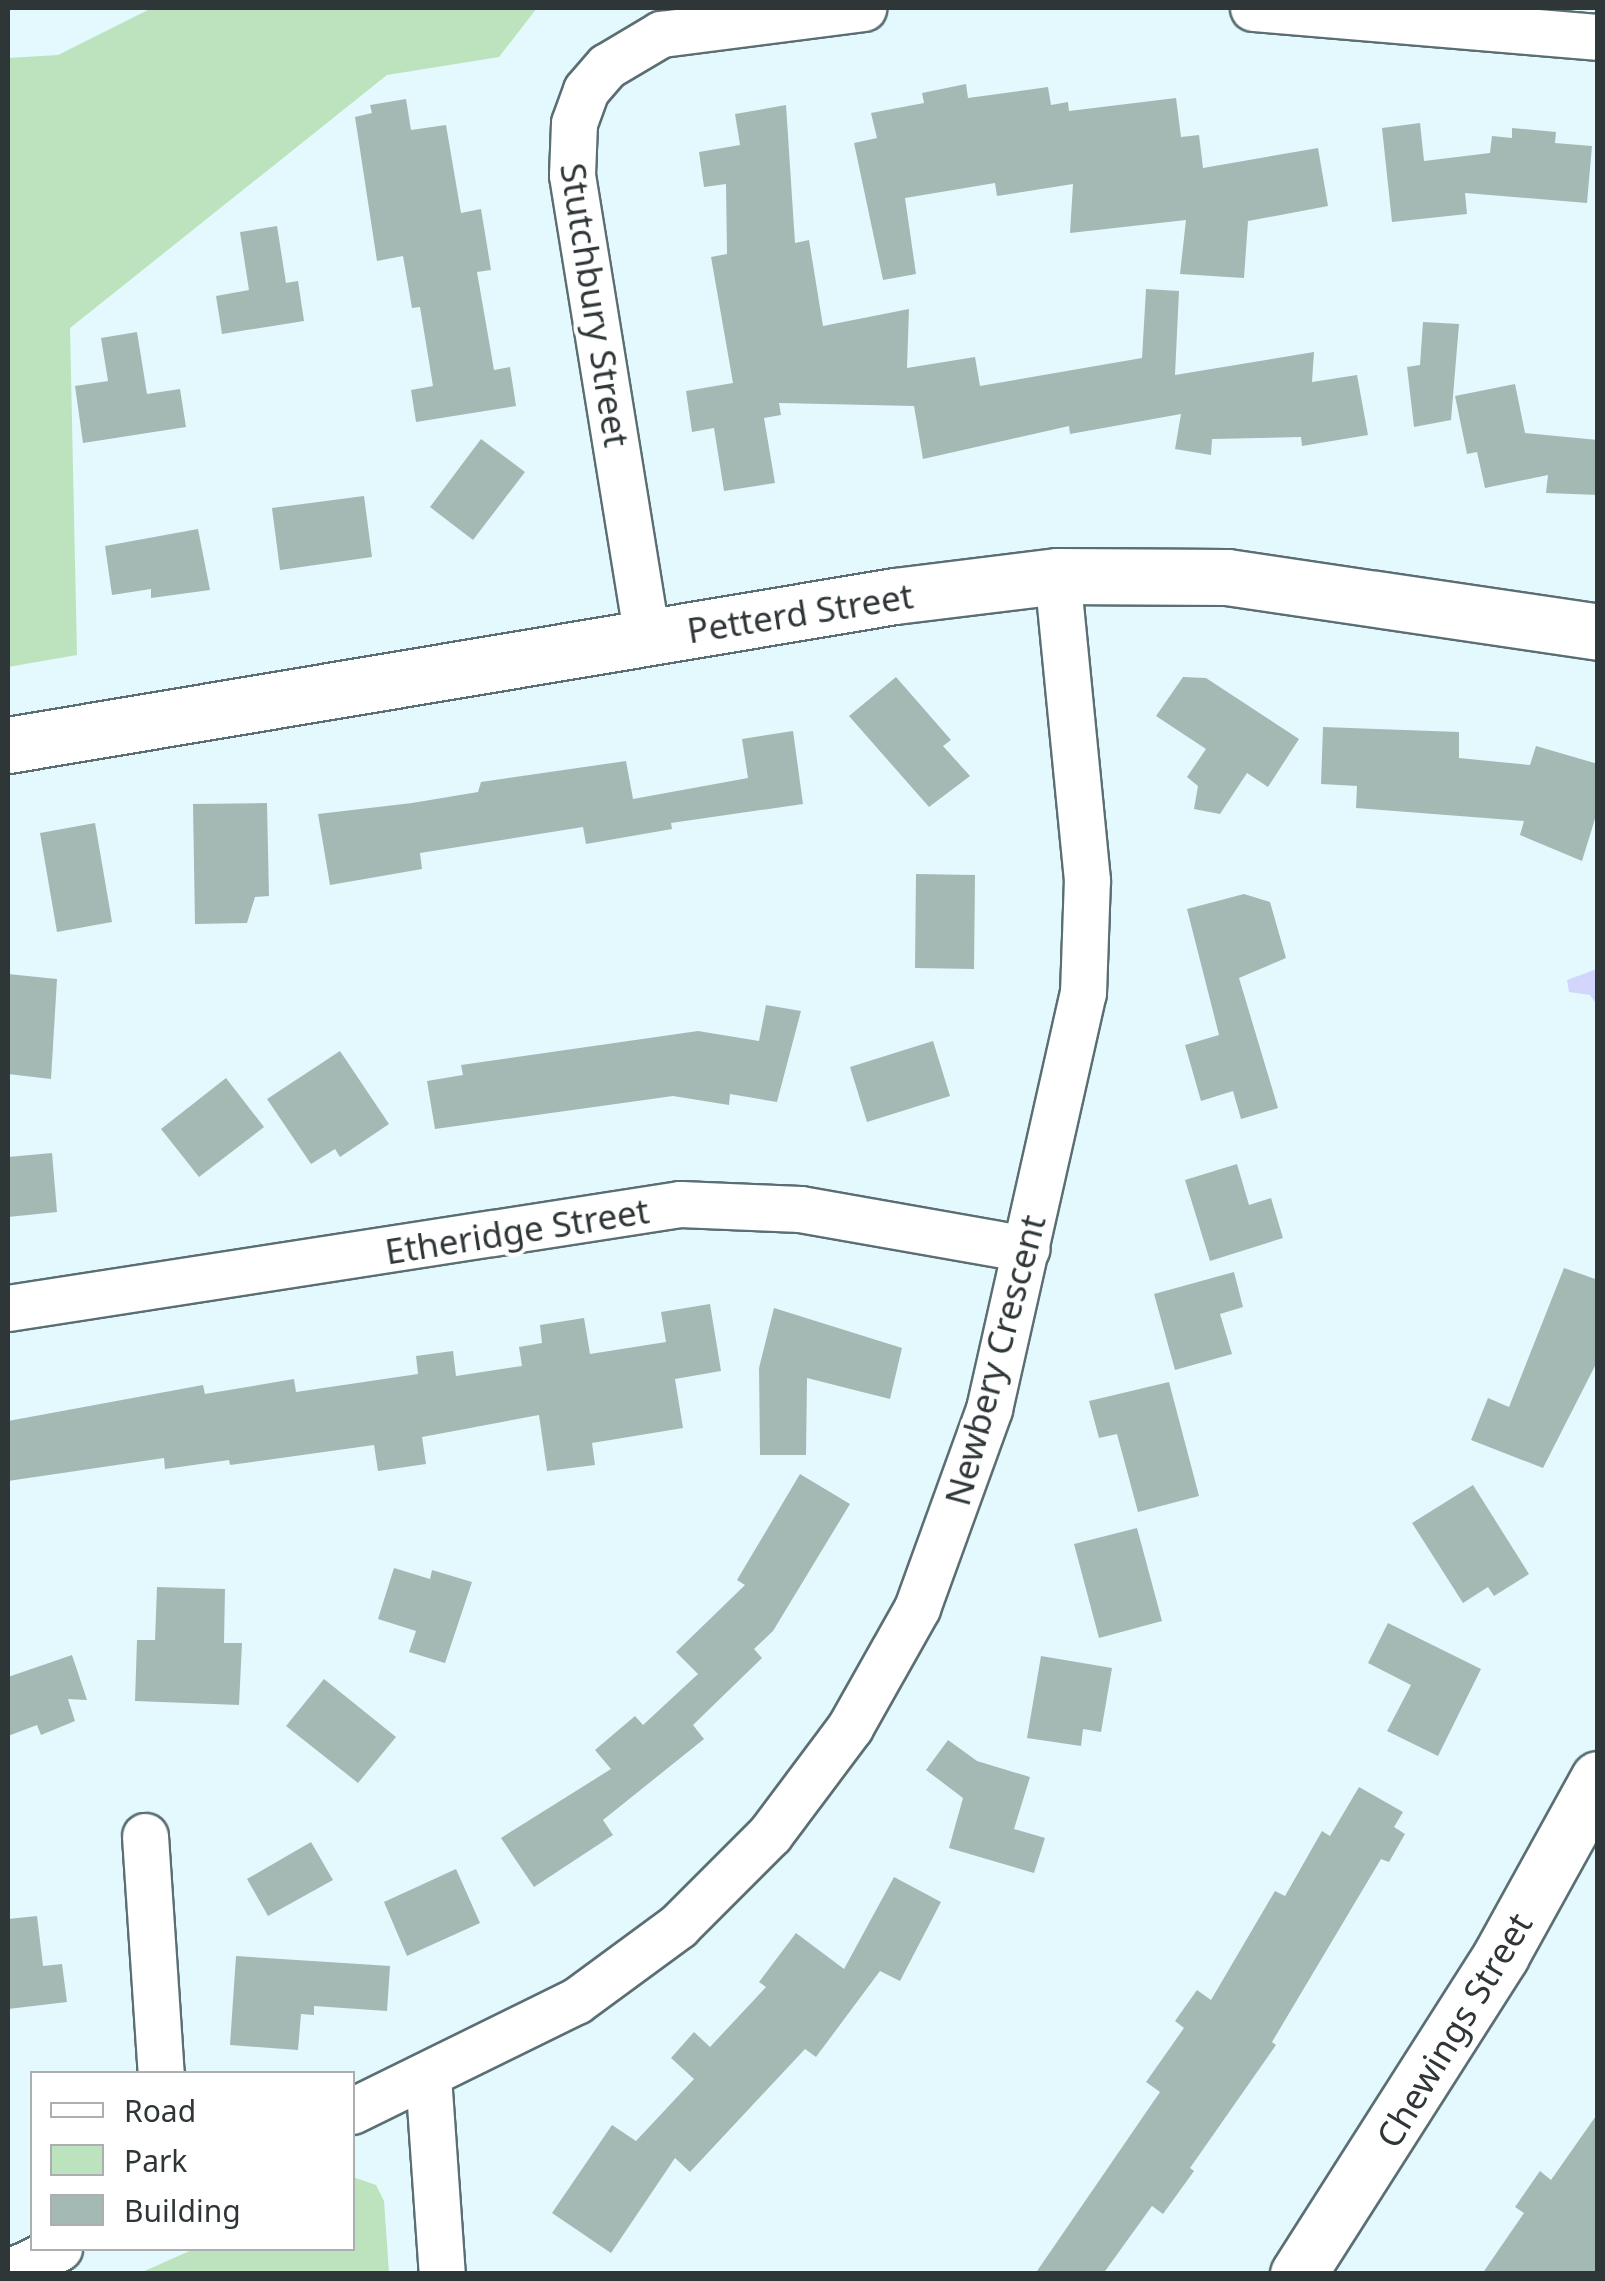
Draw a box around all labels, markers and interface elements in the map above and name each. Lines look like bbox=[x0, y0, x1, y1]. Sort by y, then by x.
street label: Stutchbury Street bbox=[552, 160, 638, 450]
street label: Petterd Street bbox=[684, 574, 916, 652]
street label: Etheridge Street bbox=[382, 1189, 652, 1273]
street label: Newbery Crescent bbox=[936, 1210, 1054, 1510]
street label: Chewings Street bbox=[1367, 1905, 1541, 2155]
legend bbox=[30, 2071, 355, 2251]
text: Road bbox=[124, 2090, 196, 2131]
text: Park bbox=[124, 2140, 187, 2181]
text: Building bbox=[124, 2190, 241, 2231]

